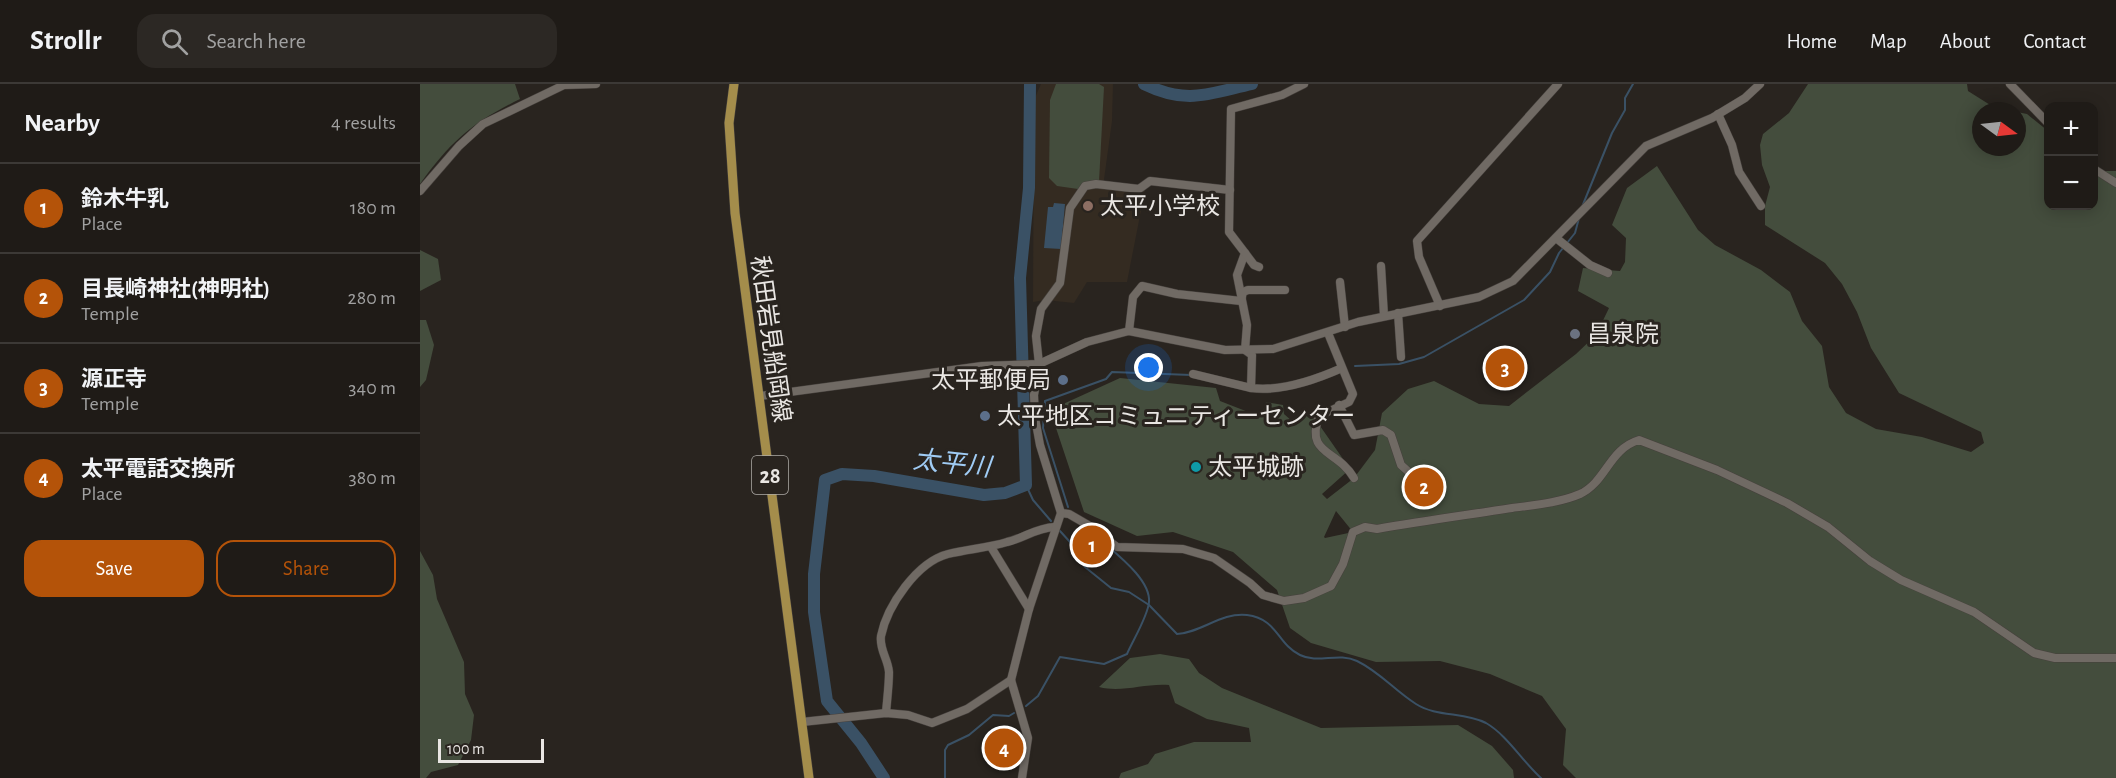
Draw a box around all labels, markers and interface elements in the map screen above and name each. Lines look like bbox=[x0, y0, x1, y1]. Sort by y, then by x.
search box bbox=[137, 14, 557, 68]
icon: search bbox=[158, 25, 191, 58]
text: Strollr bbox=[30, 27, 101, 55]
text: Search here bbox=[206, 30, 306, 52]
text: Home bbox=[1786, 31, 1837, 52]
text: Map bbox=[1870, 31, 1907, 52]
text: About bbox=[1940, 31, 1990, 52]
text: Contact bbox=[2023, 31, 2086, 52]
north arrow bbox=[1972, 102, 2026, 156]
map controls bbox=[2044, 102, 2098, 210]
button: + bbox=[2044, 102, 2098, 156]
text: Nearby bbox=[24, 110, 100, 136]
text: 4 results bbox=[331, 113, 396, 133]
button: − bbox=[2044, 156, 2098, 210]
text: 鈴木牛乳 bbox=[81, 188, 169, 210]
place label: 太平小学校 bbox=[1100, 193, 1220, 219]
text: 1 bbox=[40, 198, 47, 218]
text: 180 m bbox=[350, 198, 396, 218]
marker: 太平小学校 bbox=[1081, 199, 1095, 213]
text: Place bbox=[81, 214, 122, 234]
street label: 秋田岩見船岡線 bbox=[746, 254, 796, 424]
text: 目長崎神社(神明社) bbox=[81, 278, 270, 300]
text: 2 bbox=[39, 288, 48, 308]
text: 280 m bbox=[348, 288, 396, 308]
text: Temple bbox=[81, 304, 139, 324]
place label: 昌泉院 bbox=[1587, 321, 1659, 347]
marker: 昌泉院 bbox=[1568, 327, 1582, 341]
pin: 3 bbox=[1486, 346, 1524, 390]
your location bbox=[1134, 353, 1163, 382]
place label: 太平郵便局 bbox=[931, 367, 1051, 393]
text: 源正寺 bbox=[81, 368, 147, 390]
marker: 太平郵便局 bbox=[1056, 373, 1070, 387]
text: 3 bbox=[39, 378, 48, 398]
text: 340 m bbox=[348, 378, 396, 398]
text: Temple bbox=[81, 394, 139, 414]
place label: 太平地区コミュニティーセンター bbox=[997, 403, 1356, 429]
marker: 太平地区コミュニティーセンター bbox=[978, 409, 992, 423]
water label: 太平川 bbox=[912, 446, 995, 481]
place label: 太平城跡 bbox=[1208, 454, 1304, 480]
road number: 28 bbox=[752, 456, 788, 494]
text: 太平電話交換所 bbox=[81, 458, 235, 480]
marker: 太平城跡 bbox=[1189, 460, 1203, 474]
pin: 2 bbox=[1404, 464, 1444, 510]
text: 4 bbox=[38, 468, 49, 488]
text: 380 m bbox=[348, 468, 396, 488]
text: Place bbox=[81, 484, 122, 504]
pin: 1 bbox=[1072, 522, 1112, 568]
button: Save bbox=[24, 540, 204, 597]
button: Share bbox=[216, 540, 396, 597]
pin: 4 bbox=[984, 726, 1024, 770]
scale bar bbox=[438, 736, 544, 764]
text: 100 m bbox=[447, 741, 485, 757]

